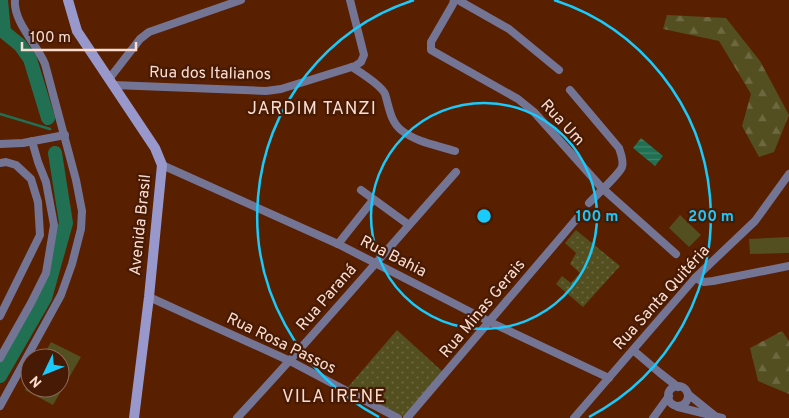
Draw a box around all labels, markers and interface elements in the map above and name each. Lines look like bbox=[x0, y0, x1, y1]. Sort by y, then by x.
scale bar bbox=[22, 20, 136, 52]
text: 100 m bbox=[30, 29, 71, 48]
street label: Rua dos Italianos bbox=[149, 63, 271, 85]
street label: Rua Um bbox=[535, 96, 589, 150]
district label: JARDIM TANZI bbox=[247, 98, 377, 121]
street label: Avenida Brasil bbox=[126, 173, 156, 277]
centre of rings bbox=[475, 207, 493, 225]
text: 100 m bbox=[576, 208, 618, 227]
text: 200 m bbox=[688, 208, 734, 227]
street label: Rua Bahia bbox=[356, 232, 430, 282]
street label: Rua Santa Quitéria bbox=[610, 241, 714, 355]
street label: Rua Minas Gerais bbox=[436, 255, 530, 363]
street label: Rua Paraná bbox=[293, 260, 361, 336]
street label: Rua Rosa Passos bbox=[223, 309, 339, 379]
north arrow bbox=[20, 348, 70, 398]
text: N bbox=[27, 371, 46, 390]
district label: VILA IRENE bbox=[282, 386, 386, 409]

